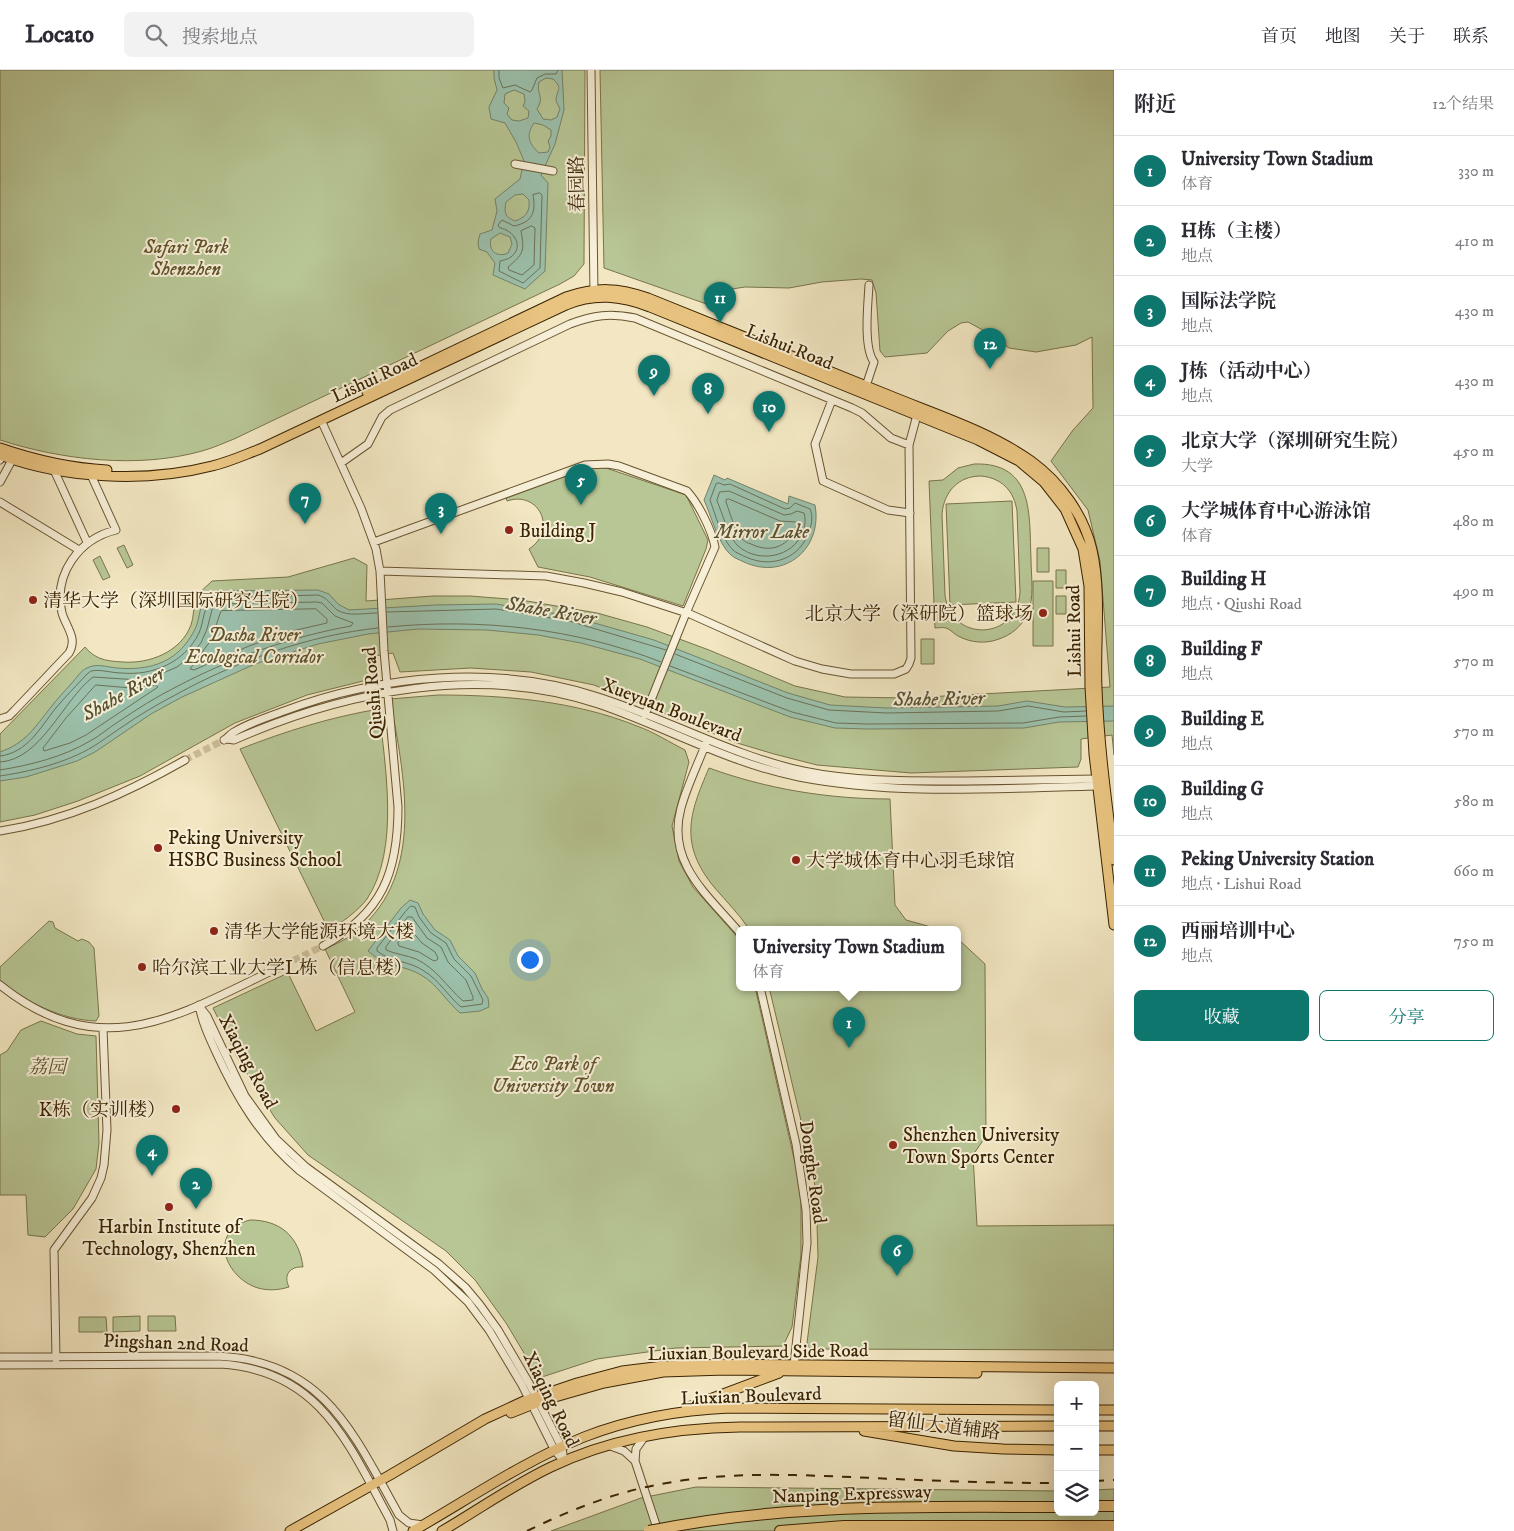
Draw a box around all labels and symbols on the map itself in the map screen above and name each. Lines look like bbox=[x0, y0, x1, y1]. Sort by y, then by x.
street label: 春园路 bbox=[566, 155, 589, 213]
park label: Safari Park Shenzhen bbox=[143, 236, 228, 281]
pin: 11 bbox=[704, 282, 736, 323]
street label: Lishui Road bbox=[742, 319, 837, 376]
pin: 12 bbox=[974, 328, 1006, 369]
street label: Lishui Road bbox=[328, 348, 422, 408]
pin: 9 bbox=[638, 355, 670, 396]
pin: 8 bbox=[692, 373, 724, 414]
pin: 10 bbox=[753, 391, 785, 432]
pin: 5 bbox=[565, 464, 597, 505]
pin: 7 bbox=[289, 483, 321, 524]
pin: 3 bbox=[425, 493, 457, 534]
place label: Building J bbox=[519, 520, 596, 543]
water label: Mirror Lake bbox=[713, 520, 810, 545]
marker: Building J bbox=[503, 524, 515, 536]
street label: Lishui Road bbox=[1062, 584, 1087, 677]
place label: 清华大学（深圳国际研究生院） bbox=[43, 590, 309, 613]
water label: Shahe River bbox=[503, 591, 600, 632]
marker: 清华大学（深圳国际研究生院） bbox=[27, 594, 39, 606]
place label: 北京大学（深研院）篮球场 bbox=[805, 603, 1033, 626]
marker: 北京大学（深研院）篮球场 bbox=[1037, 607, 1049, 619]
park label: Dasha River Ecological Corridor bbox=[184, 624, 325, 669]
street label: Qiushi Road bbox=[358, 645, 389, 740]
water label: Shahe River bbox=[77, 660, 171, 728]
street label: Xueyuan Boulevard bbox=[598, 673, 745, 748]
water label: Shahe River bbox=[892, 686, 987, 713]
place label: Peking University HSBC Business School bbox=[168, 827, 342, 872]
marker: Peking University HSBC Business School bbox=[152, 842, 164, 854]
place label: 大学城体育中心羽毛球馆 bbox=[806, 850, 1015, 873]
marker: 大学城体育中心羽毛球馆 bbox=[790, 854, 802, 866]
place label: 清华大学能源环境大楼 bbox=[224, 921, 414, 944]
marker: 清华大学能源环境大楼 bbox=[208, 925, 220, 937]
your location bbox=[517, 947, 543, 973]
place label: 哈尔滨工业大学L栋（信息楼） bbox=[152, 957, 413, 980]
marker: 哈尔滨工业大学L栋（信息楼） bbox=[136, 961, 148, 973]
pin: 1 bbox=[833, 1007, 865, 1048]
street label: Xiaqing Road bbox=[212, 1011, 282, 1114]
park label: Eco Park of University Town bbox=[492, 1053, 615, 1098]
park label: 荔园 bbox=[28, 1056, 69, 1079]
place label: K栋（实训楼） bbox=[39, 1099, 166, 1122]
marker: K栋（实训楼） bbox=[170, 1103, 182, 1115]
street label: Donghe Road bbox=[794, 1119, 831, 1226]
place label: Shenzhen University Town Sports Center bbox=[903, 1124, 1060, 1169]
pin: 4 bbox=[136, 1135, 168, 1176]
marker: Shenzhen University Town Sports Center bbox=[887, 1139, 899, 1151]
pin: 2 bbox=[180, 1168, 212, 1209]
marker: Harbin Institute of Technology, Shenzhen bbox=[163, 1201, 175, 1213]
place label: Harbin Institute of Technology, Shenzhen bbox=[82, 1216, 256, 1261]
pin: 6 bbox=[881, 1235, 913, 1276]
street label: Pingshan 2nd Road bbox=[103, 1329, 250, 1358]
street label: Liuxian Boulevard Side Road bbox=[648, 1339, 869, 1366]
street label: Xiaqing Road bbox=[517, 1348, 584, 1452]
street label: Liuxian Boulevard bbox=[680, 1383, 822, 1410]
street label: 留仙大道辅路 bbox=[886, 1408, 1002, 1445]
street label: Nanping Expressway bbox=[772, 1480, 933, 1509]

